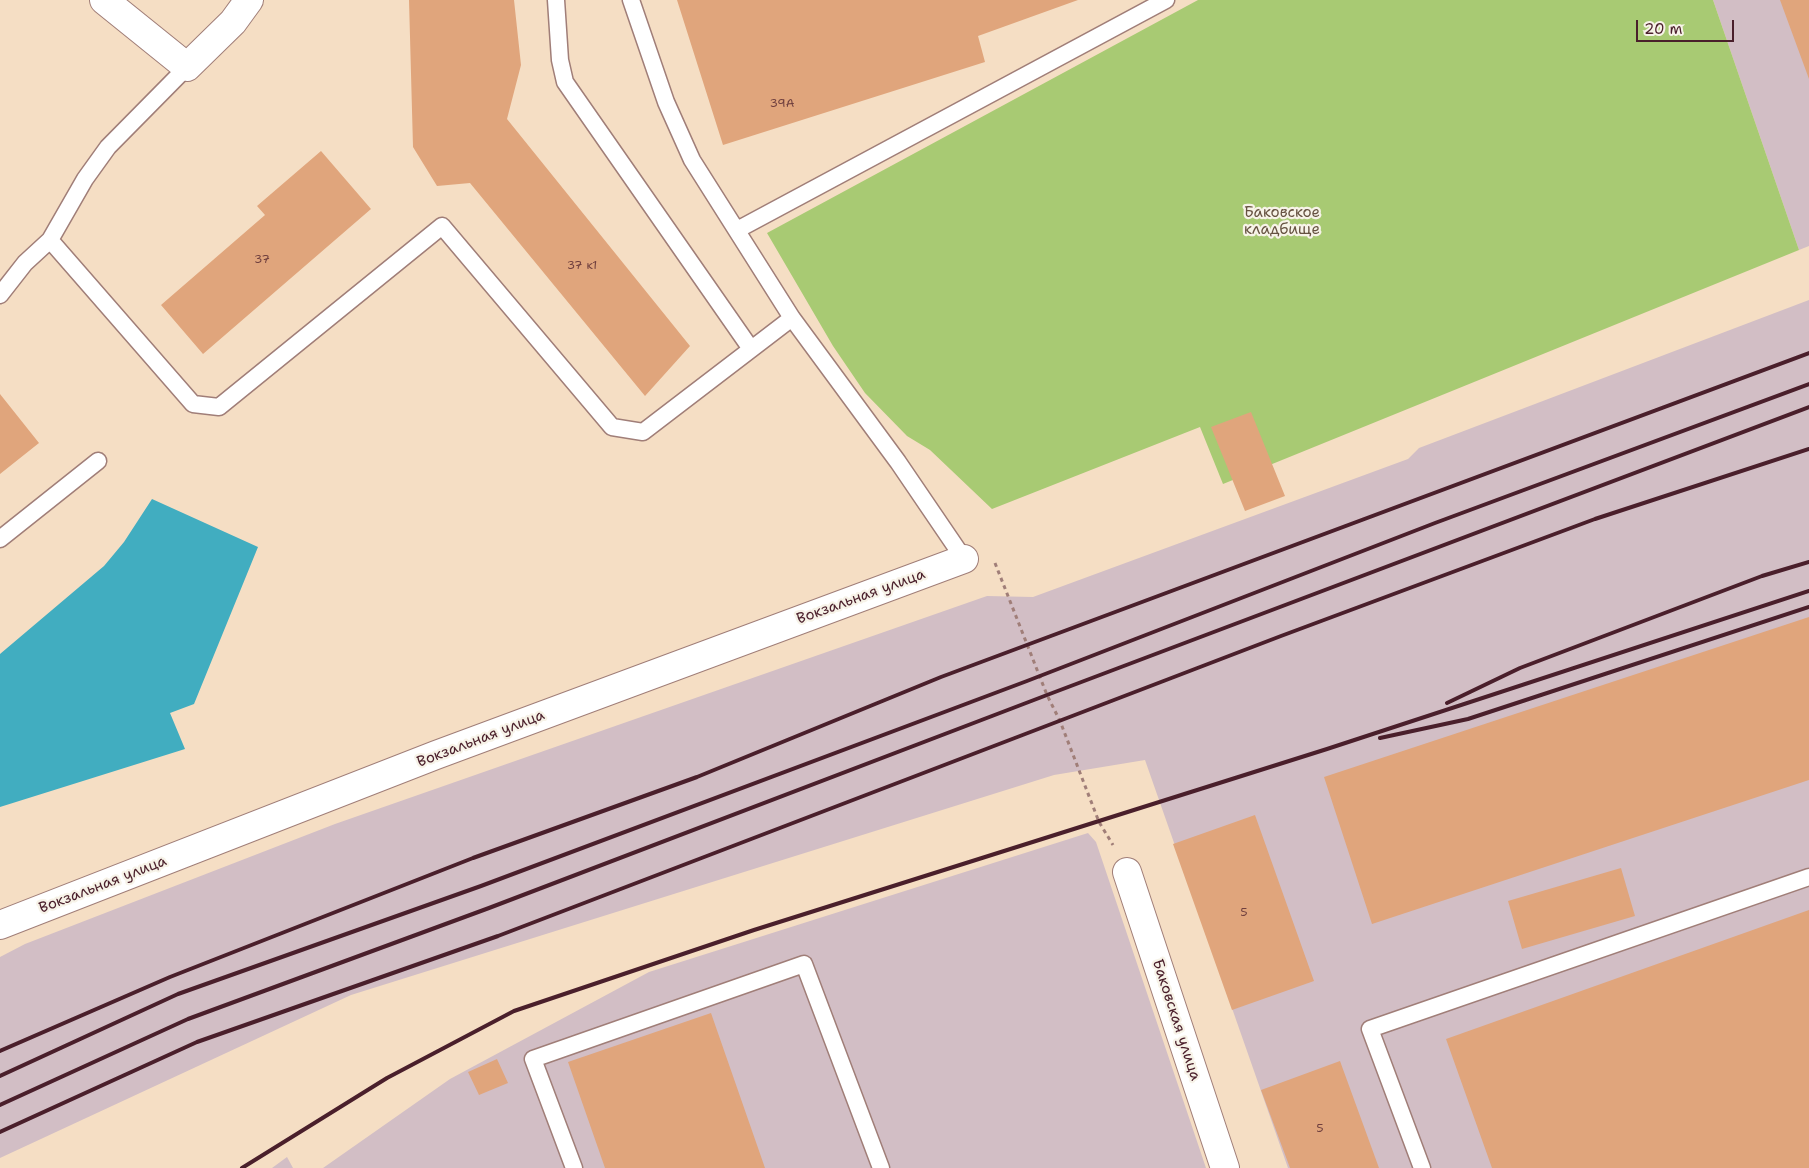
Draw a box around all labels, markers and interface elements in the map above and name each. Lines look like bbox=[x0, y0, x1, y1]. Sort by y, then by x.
scale bar bbox=[1639, 10, 1736, 42]
text: 20 m bbox=[1644, 19, 1683, 39]
house number: 39А bbox=[770, 97, 794, 111]
park label: Баковское кладбище bbox=[1244, 204, 1320, 239]
house number: 37 bbox=[254, 253, 270, 267]
house number: 37 к1 bbox=[567, 259, 597, 273]
street label: Вокзальная улица bbox=[794, 565, 928, 629]
street label: Вокзальная улица bbox=[415, 706, 547, 772]
street label: Вокзальная улица bbox=[37, 852, 169, 918]
house number: 5 bbox=[1240, 906, 1248, 920]
street label: Баковская улица bbox=[1148, 957, 1204, 1083]
house number: 5 bbox=[1316, 1122, 1324, 1136]

